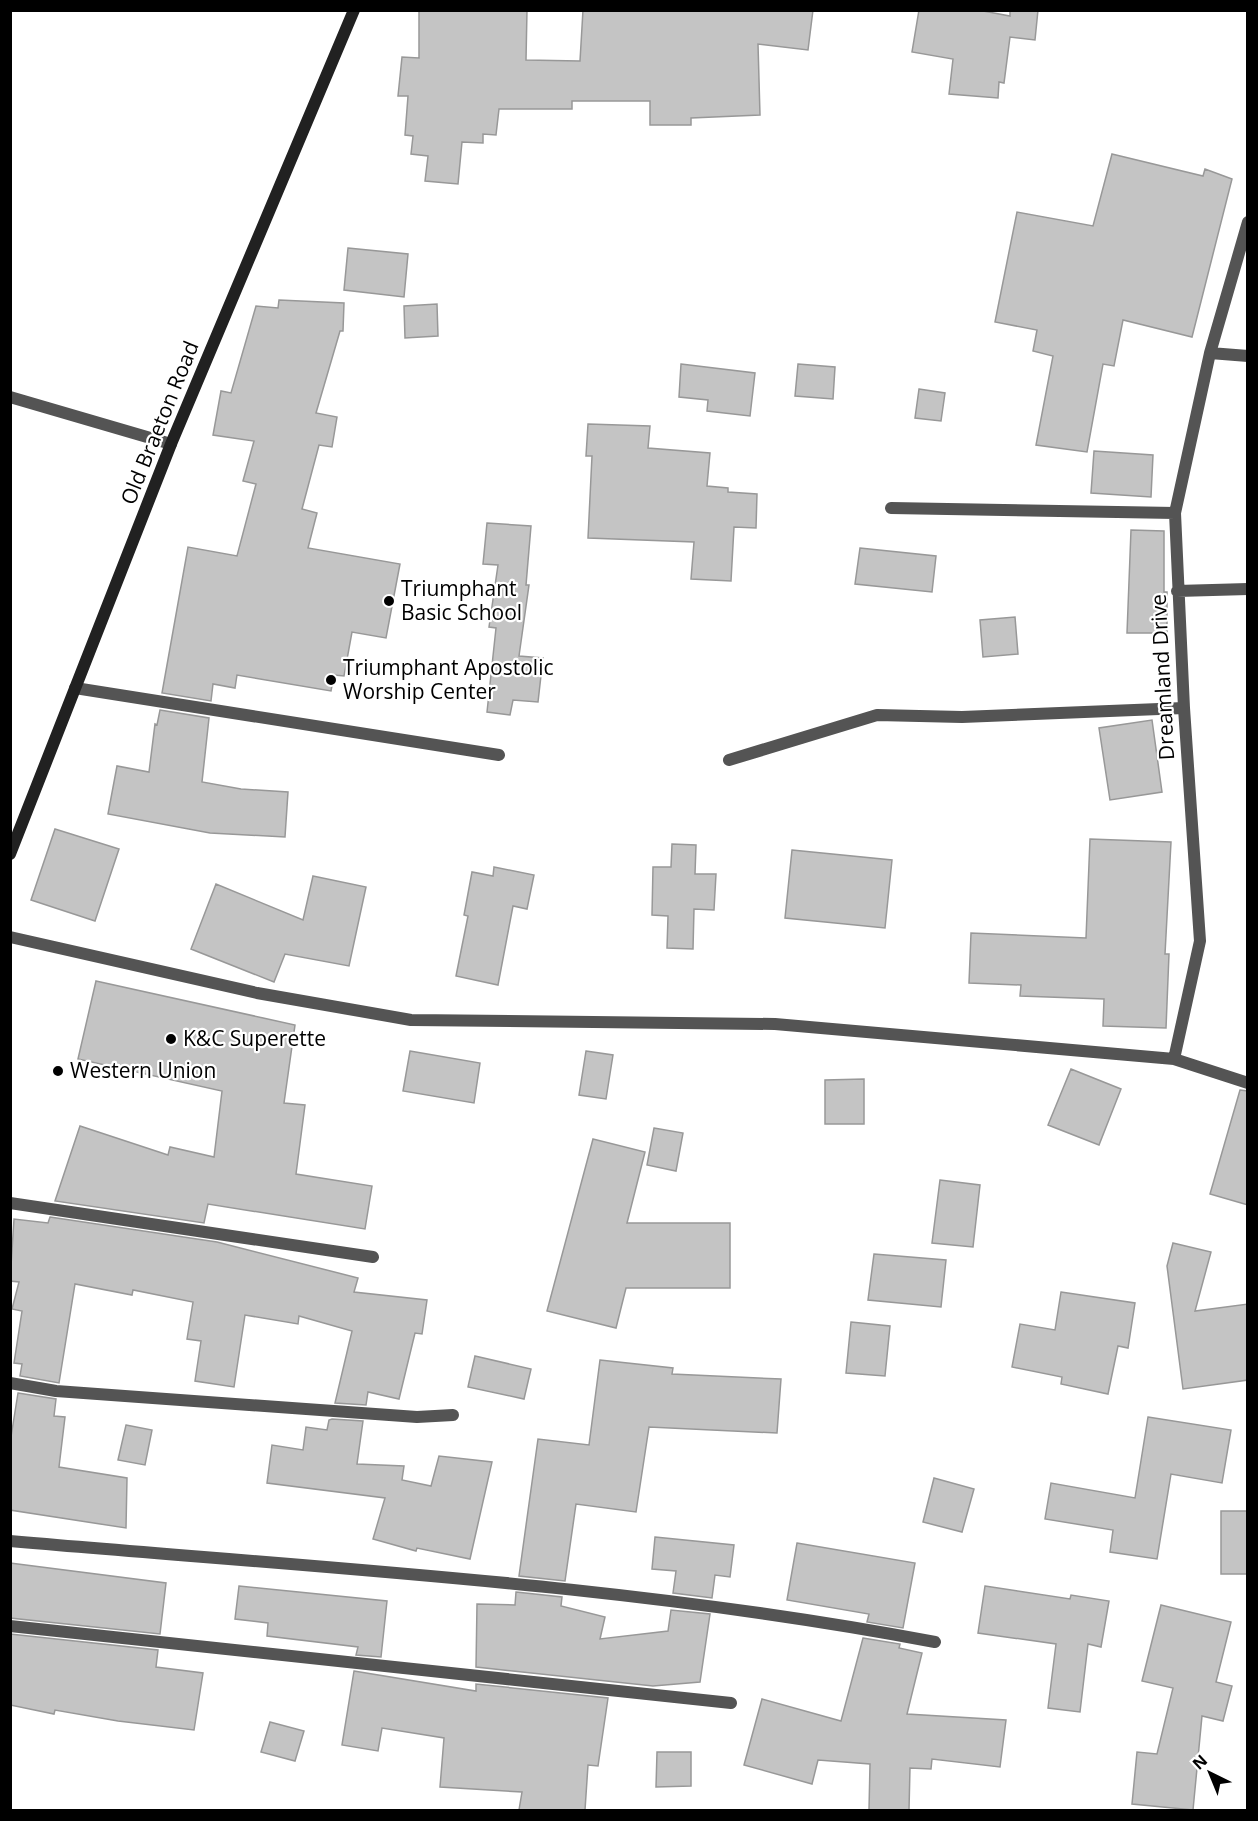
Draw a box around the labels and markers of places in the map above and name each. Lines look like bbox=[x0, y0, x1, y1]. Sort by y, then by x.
place label: Triumphant Basic School bbox=[401, 574, 522, 626]
marker: Triumphant Basic School bbox=[382, 594, 396, 608]
place label: Triumphant Apostolic Worship Center bbox=[343, 653, 554, 705]
marker: Triumphant Apostolic Worship Center bbox=[324, 673, 338, 687]
place label: K&C Superette bbox=[183, 1024, 326, 1052]
marker: K&C Superette bbox=[164, 1032, 178, 1046]
place label: Western Union bbox=[70, 1056, 216, 1084]
marker: Western Union bbox=[51, 1064, 65, 1078]

